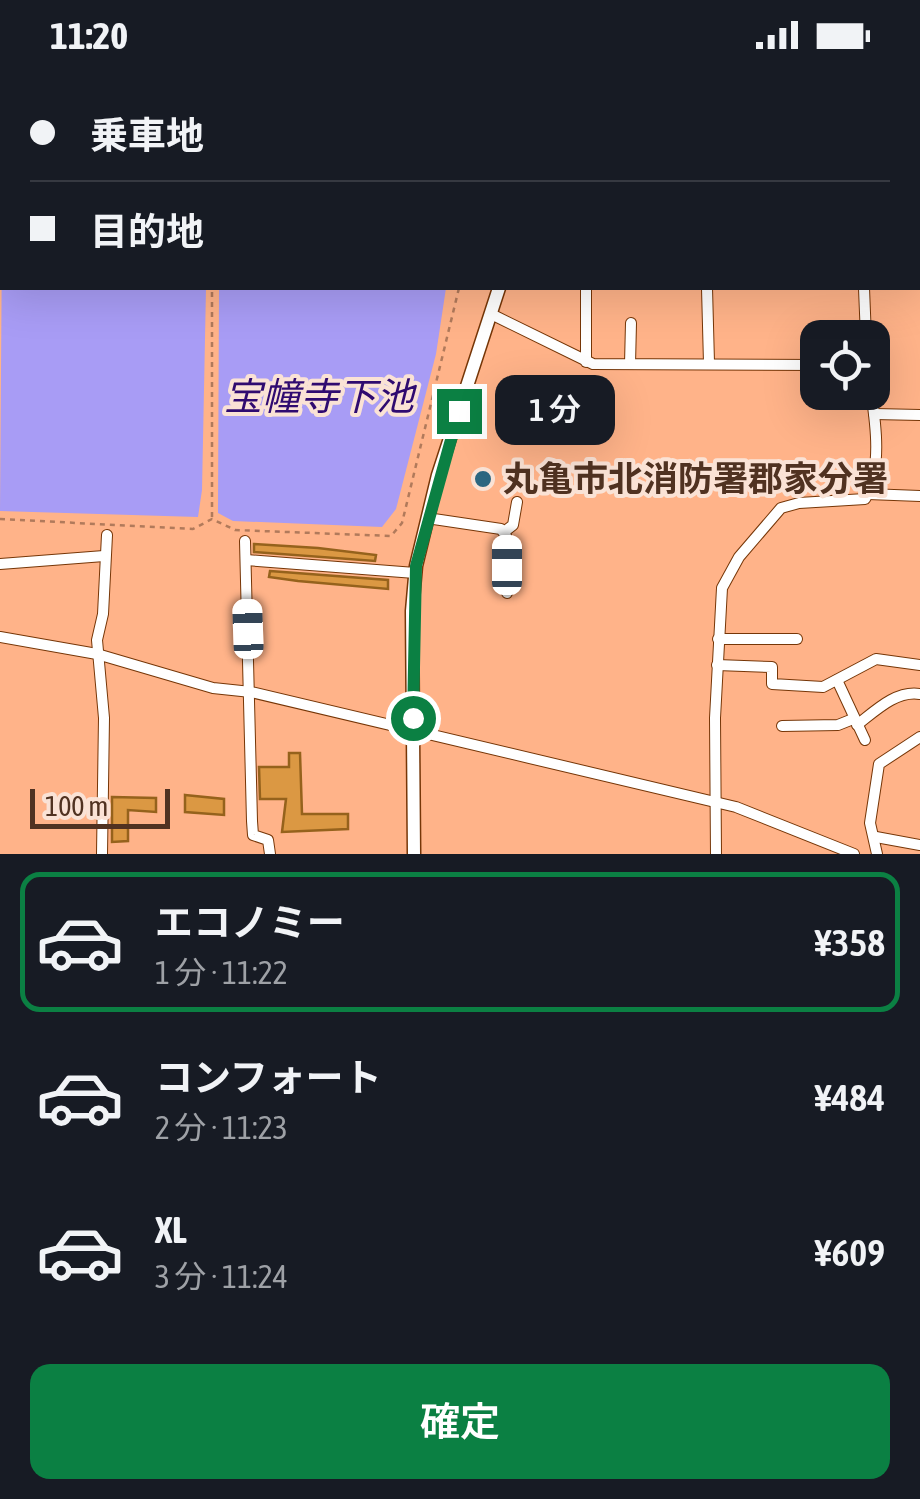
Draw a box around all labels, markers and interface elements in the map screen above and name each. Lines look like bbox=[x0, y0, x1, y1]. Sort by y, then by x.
text: 11:20 bbox=[50, 14, 128, 57]
text: 乗車地 bbox=[90, 114, 204, 157]
text: 目的地 bbox=[90, 210, 204, 253]
map controls bbox=[800, 320, 890, 410]
button: locate bbox=[800, 320, 890, 410]
water label: 宝幢寺下池 bbox=[224, 375, 418, 418]
callout: 1 分 bbox=[494, 376, 614, 446]
route end bbox=[437, 389, 482, 434]
text: 1 分 bbox=[529, 391, 581, 428]
place label: 丸亀市北消防署郡家分署 bbox=[503, 458, 888, 498]
marker: 丸亀市北消防署郡家分署 bbox=[472, 468, 494, 490]
car bbox=[492, 535, 522, 595]
car bbox=[232, 598, 264, 660]
route start bbox=[391, 696, 436, 741]
scale bar bbox=[30, 784, 170, 828]
text: 100 m bbox=[45, 790, 108, 822]
icon: car bbox=[35, 897, 125, 987]
text: エコノミー bbox=[155, 901, 345, 944]
text: ¥358 bbox=[815, 921, 885, 964]
text: 1 分 · 11:22 bbox=[155, 954, 288, 991]
icon: car bbox=[35, 1052, 125, 1142]
text: コンフォート bbox=[155, 1056, 382, 1099]
text: ¥484 bbox=[815, 1076, 885, 1119]
text: 2 分 · 11:23 bbox=[155, 1109, 288, 1146]
icon: car bbox=[35, 1207, 125, 1297]
text: XL bbox=[155, 1208, 187, 1251]
text: ¥609 bbox=[815, 1231, 885, 1274]
text: 3 分 · 11:24 bbox=[155, 1258, 288, 1295]
button: 確定 bbox=[30, 1364, 890, 1479]

